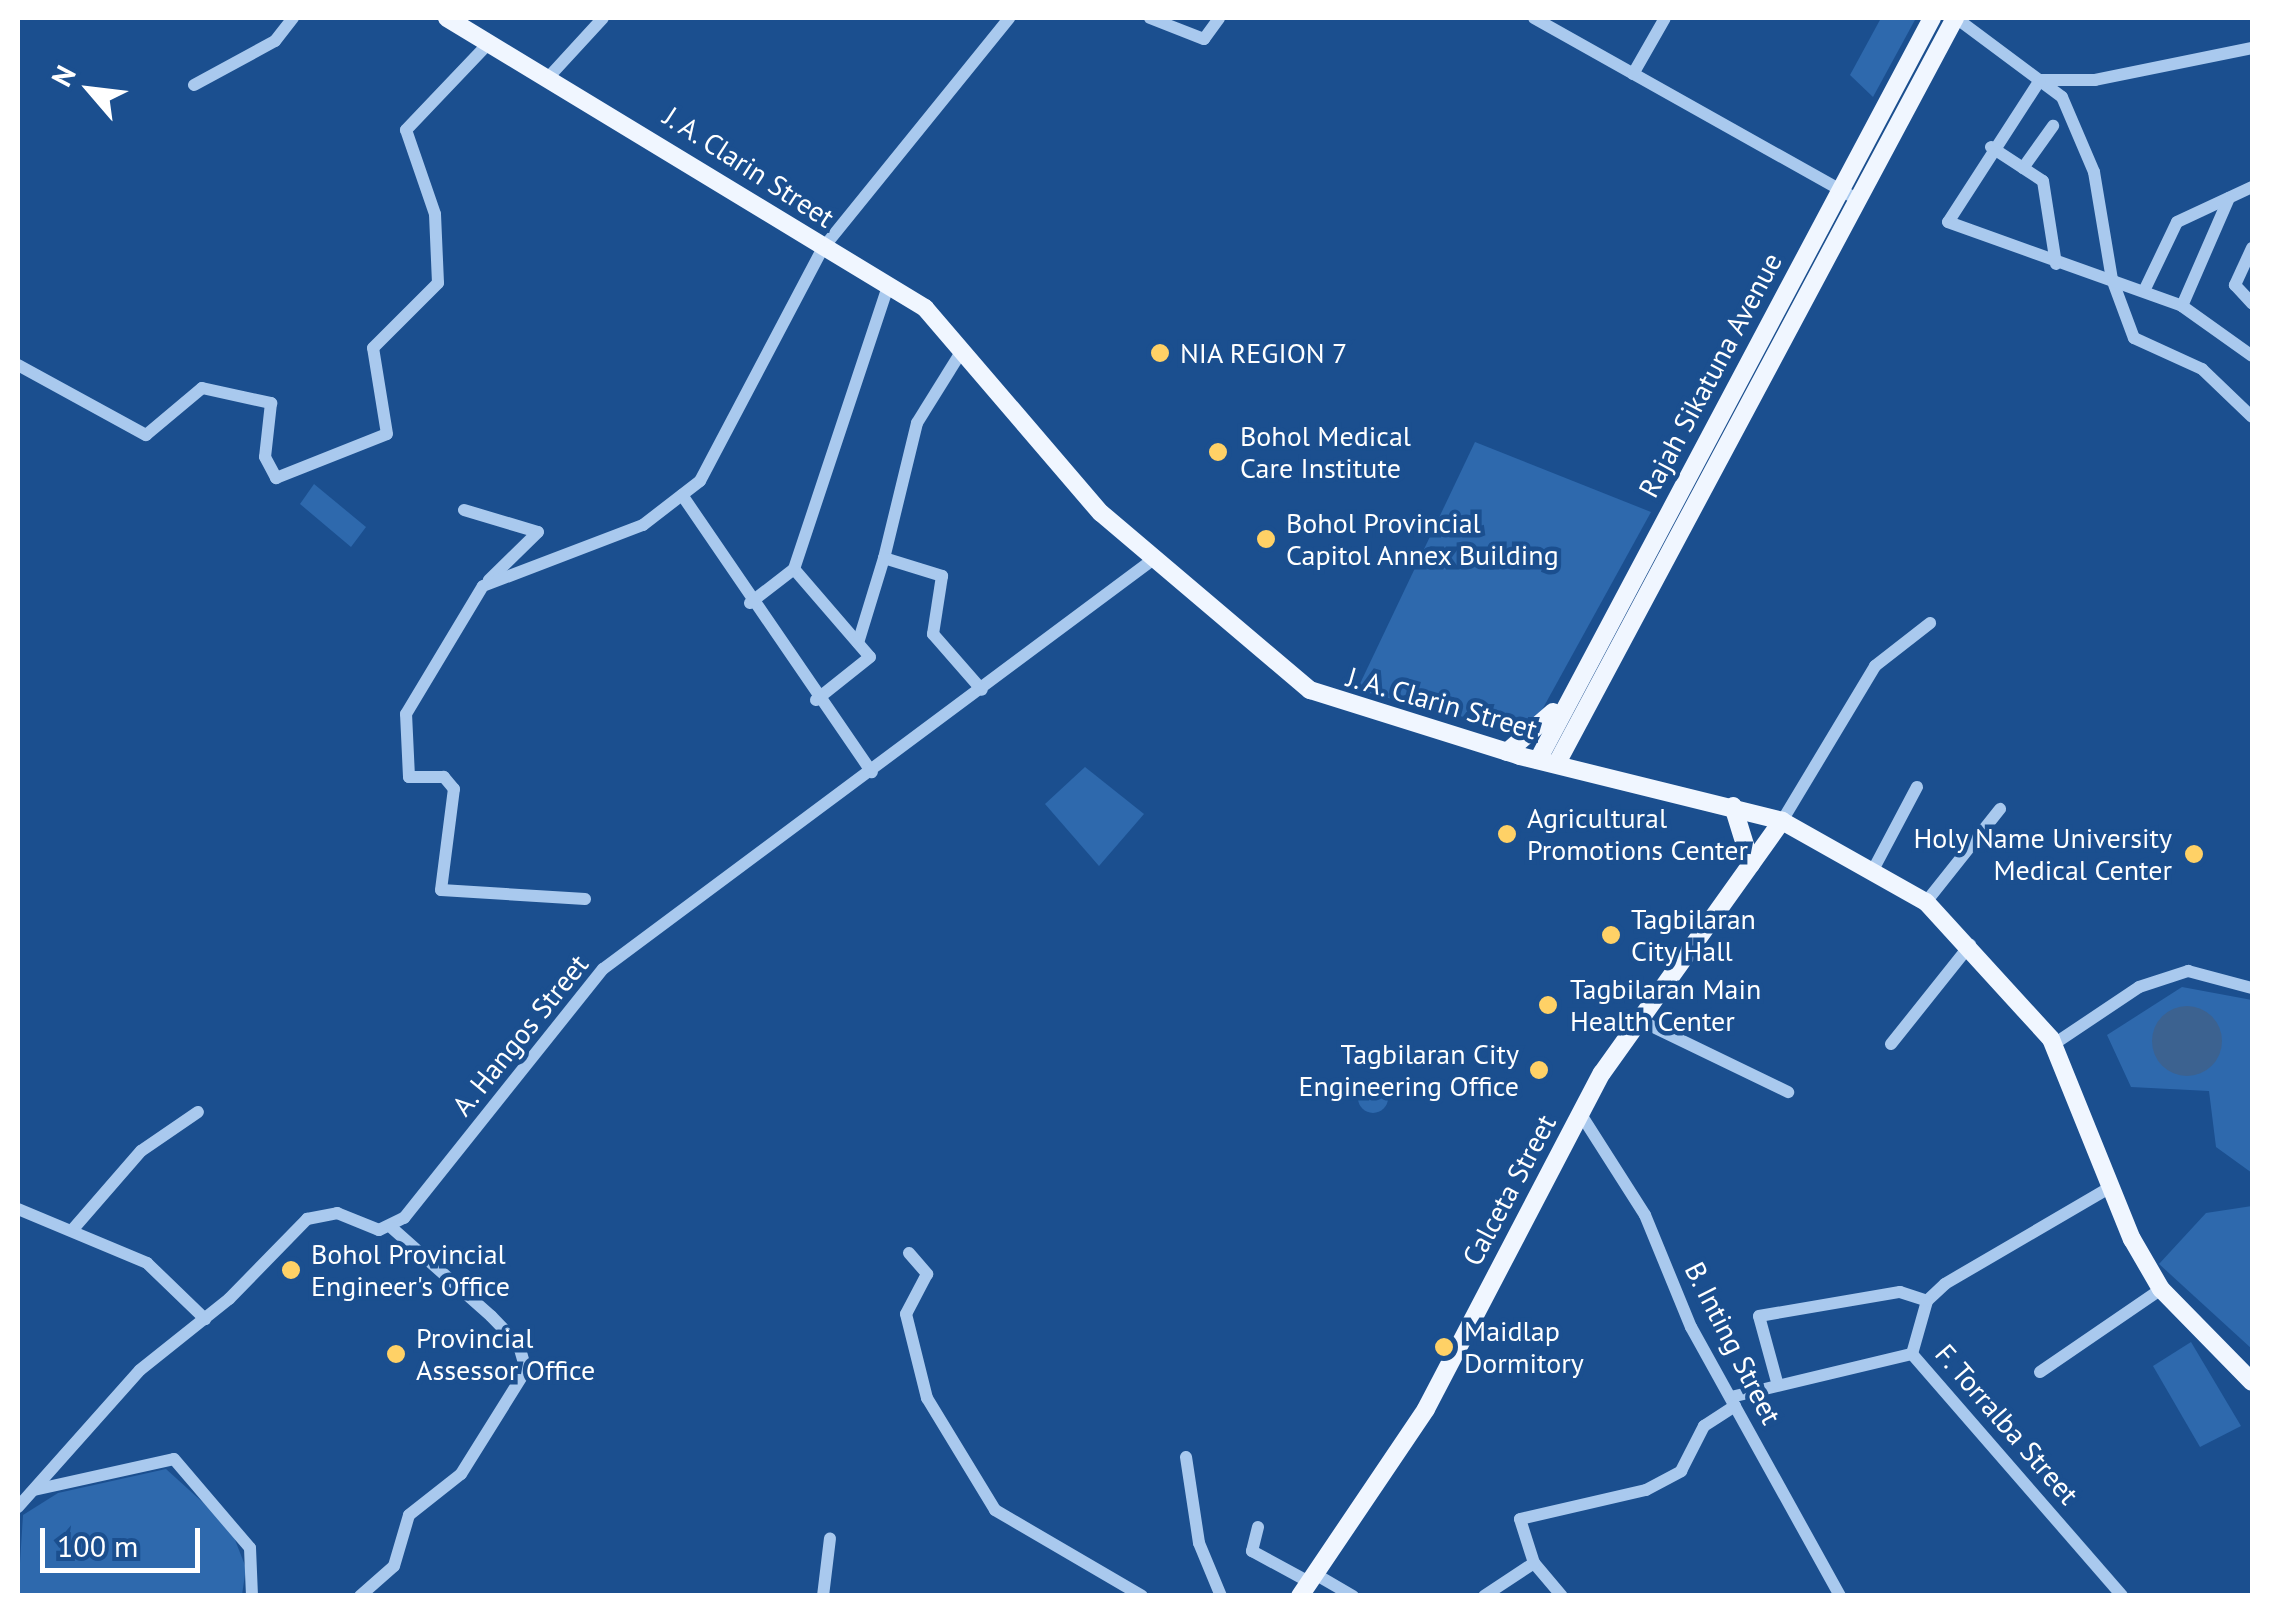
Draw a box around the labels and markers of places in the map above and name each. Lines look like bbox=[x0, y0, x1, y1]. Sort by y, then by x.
place label: NIA REGION 7 bbox=[1180, 336, 1349, 370]
marker: NIA REGION 7 bbox=[1149, 342, 1171, 364]
place label: Bohol Medical Care Institute bbox=[1240, 419, 1411, 485]
marker: Bohol Medical Care Institute bbox=[1205, 439, 1231, 465]
place label: Bohol Provincial Capitol Annex Building bbox=[1286, 506, 1560, 572]
marker: Bohol Provincial Capitol Annex Building bbox=[1255, 528, 1277, 550]
place label: Agricultural Promotions Center bbox=[1527, 801, 1748, 867]
place label: Holy Name University Medical Center bbox=[1912, 821, 2172, 887]
marker: Agricultural Promotions Center bbox=[1496, 823, 1518, 845]
marker: Holy Name University Medical Center bbox=[2181, 841, 2207, 867]
place label: Tagbilaran City Hall bbox=[1631, 902, 1756, 968]
marker: Tagbilaran City Hall bbox=[1600, 924, 1622, 946]
place label: Tagbilaran Main Health Center bbox=[1570, 972, 1761, 1038]
marker: Tagbilaran Main Health Center bbox=[1535, 992, 1561, 1018]
place label: Tagbilaran City Engineering Office bbox=[1298, 1037, 1519, 1103]
marker: Tagbilaran City Engineering Office bbox=[1528, 1059, 1550, 1081]
place label: Bohol Provincial Engineer's Office bbox=[311, 1237, 510, 1303]
marker: Bohol Provincial Engineer's Office bbox=[280, 1259, 302, 1281]
place label: Maidlap Dormitory bbox=[1464, 1314, 1584, 1380]
place label: Provincial Assessor Office bbox=[416, 1321, 595, 1387]
marker: Maidlap Dormitory bbox=[1433, 1336, 1455, 1358]
marker: Provincial Assessor Office bbox=[385, 1343, 407, 1365]

